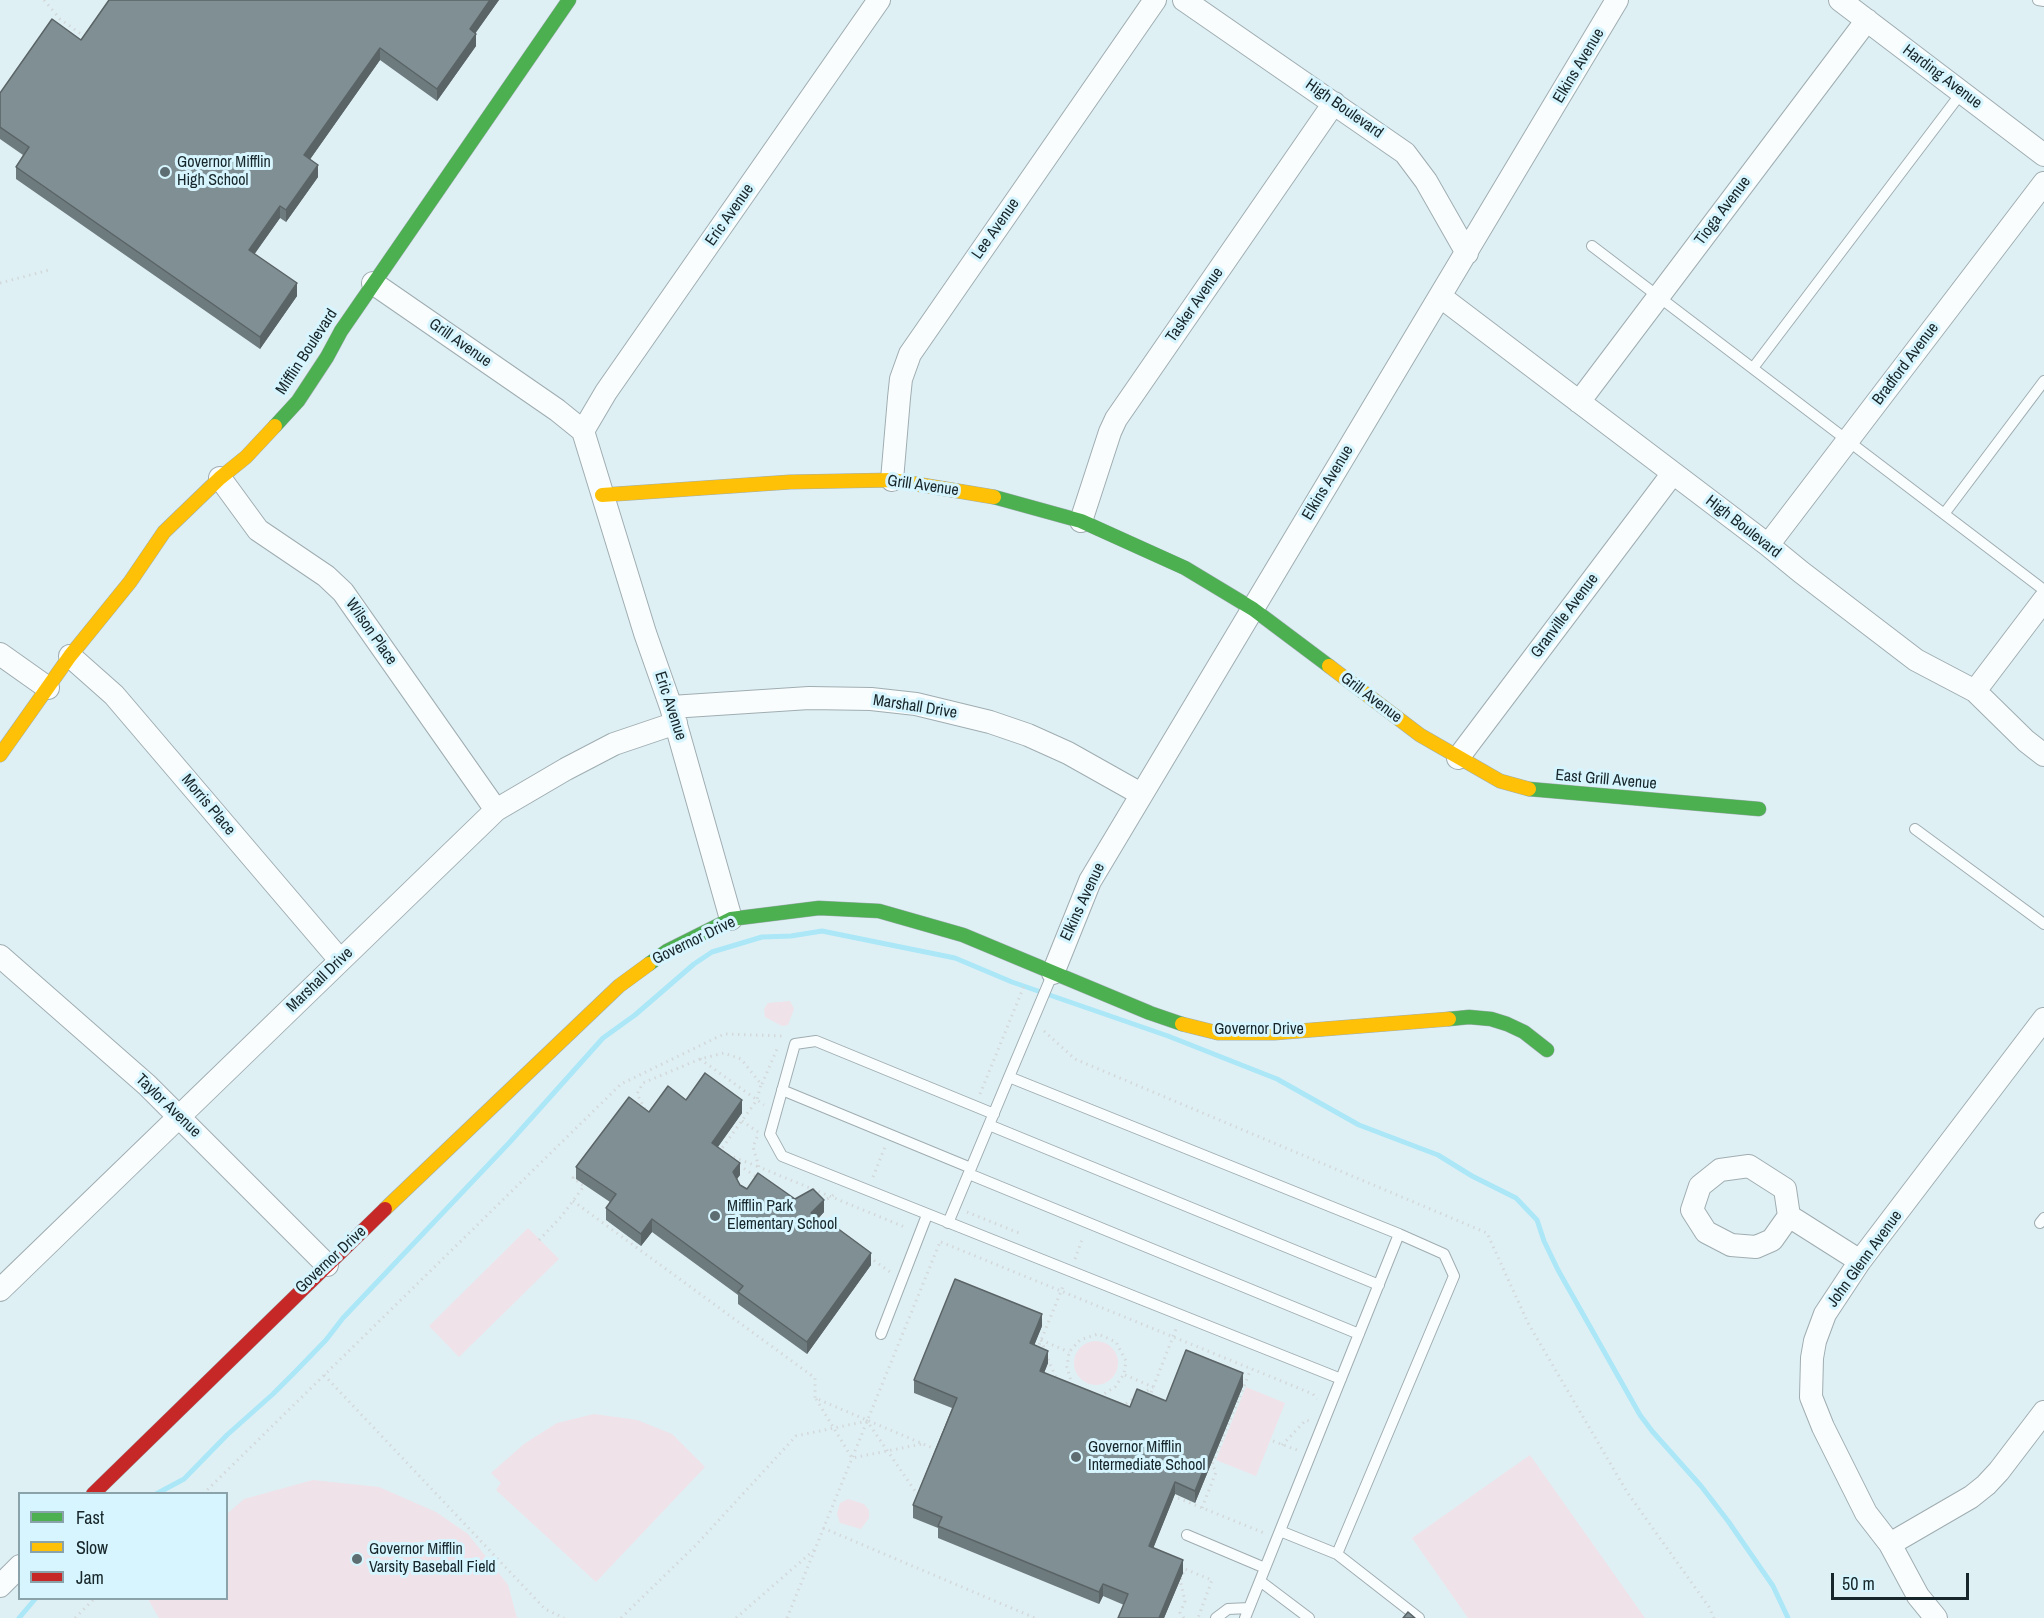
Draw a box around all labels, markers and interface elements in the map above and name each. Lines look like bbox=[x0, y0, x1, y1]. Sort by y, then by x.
street label: Elkins Avenue bbox=[1549, 25, 1609, 107]
street label: Harding Avenue bbox=[1898, 41, 1986, 113]
street label: High Boulevard bbox=[1301, 75, 1387, 143]
place label: Governor Mifflin High School bbox=[177, 153, 271, 191]
marker: Governor Mifflin High School bbox=[158, 165, 172, 179]
street label: Tioga Avenue bbox=[1691, 173, 1755, 249]
street label: Eric Avenue bbox=[702, 180, 758, 250]
street label: Lee Avenue bbox=[968, 195, 1024, 263]
street label: Tasker Avenue bbox=[1162, 264, 1228, 346]
street label: Mifflin Boulevard bbox=[272, 306, 342, 398]
street label: Grill Avenue bbox=[425, 314, 495, 372]
street label: Bradford Avenue bbox=[1869, 319, 1943, 409]
street label: Elkins Avenue bbox=[1298, 442, 1358, 524]
street label: Grill Avenue bbox=[886, 471, 960, 501]
street label: High Boulevard bbox=[1701, 492, 1785, 562]
street label: Granville Avenue bbox=[1527, 570, 1603, 662]
street label: Wilson Place bbox=[341, 595, 401, 669]
street label: Eric Avenue bbox=[650, 669, 690, 743]
street label: Grill Avenue bbox=[1336, 669, 1406, 727]
street label: Marshall Drive bbox=[872, 691, 958, 723]
street label: East Grill Avenue bbox=[1554, 766, 1658, 794]
street label: Morris Place bbox=[177, 771, 239, 839]
street label: Elkins Avenue bbox=[1057, 860, 1109, 944]
street label: Governor Drive bbox=[649, 913, 739, 969]
street label: Marshall Drive bbox=[283, 944, 357, 1016]
street label: Governor Drive bbox=[1214, 1020, 1304, 1040]
street label: Taylor Avenue bbox=[131, 1070, 205, 1142]
place label: Mifflin Park Elementary School bbox=[727, 1197, 837, 1235]
street label: John Glenn Avenue bbox=[1823, 1207, 1907, 1311]
marker: Mifflin Park Elementary School bbox=[708, 1209, 722, 1223]
street label: Governor Drive bbox=[292, 1222, 370, 1298]
place label: Governor Mifflin Intermediate School bbox=[1088, 1438, 1205, 1476]
marker: Governor Mifflin Intermediate School bbox=[1069, 1450, 1083, 1464]
legend bbox=[18, 1492, 228, 1600]
text: Fast bbox=[76, 1505, 104, 1530]
text: Slow bbox=[76, 1535, 108, 1560]
place label: Governor Mifflin Varsity Baseball Field bbox=[369, 1540, 496, 1578]
marker: Governor Mifflin Varsity Baseball Field bbox=[350, 1552, 364, 1566]
scale bar bbox=[1834, 1561, 1972, 1599]
text: Jam bbox=[76, 1565, 104, 1590]
text: 50 m bbox=[1842, 1571, 1875, 1596]

